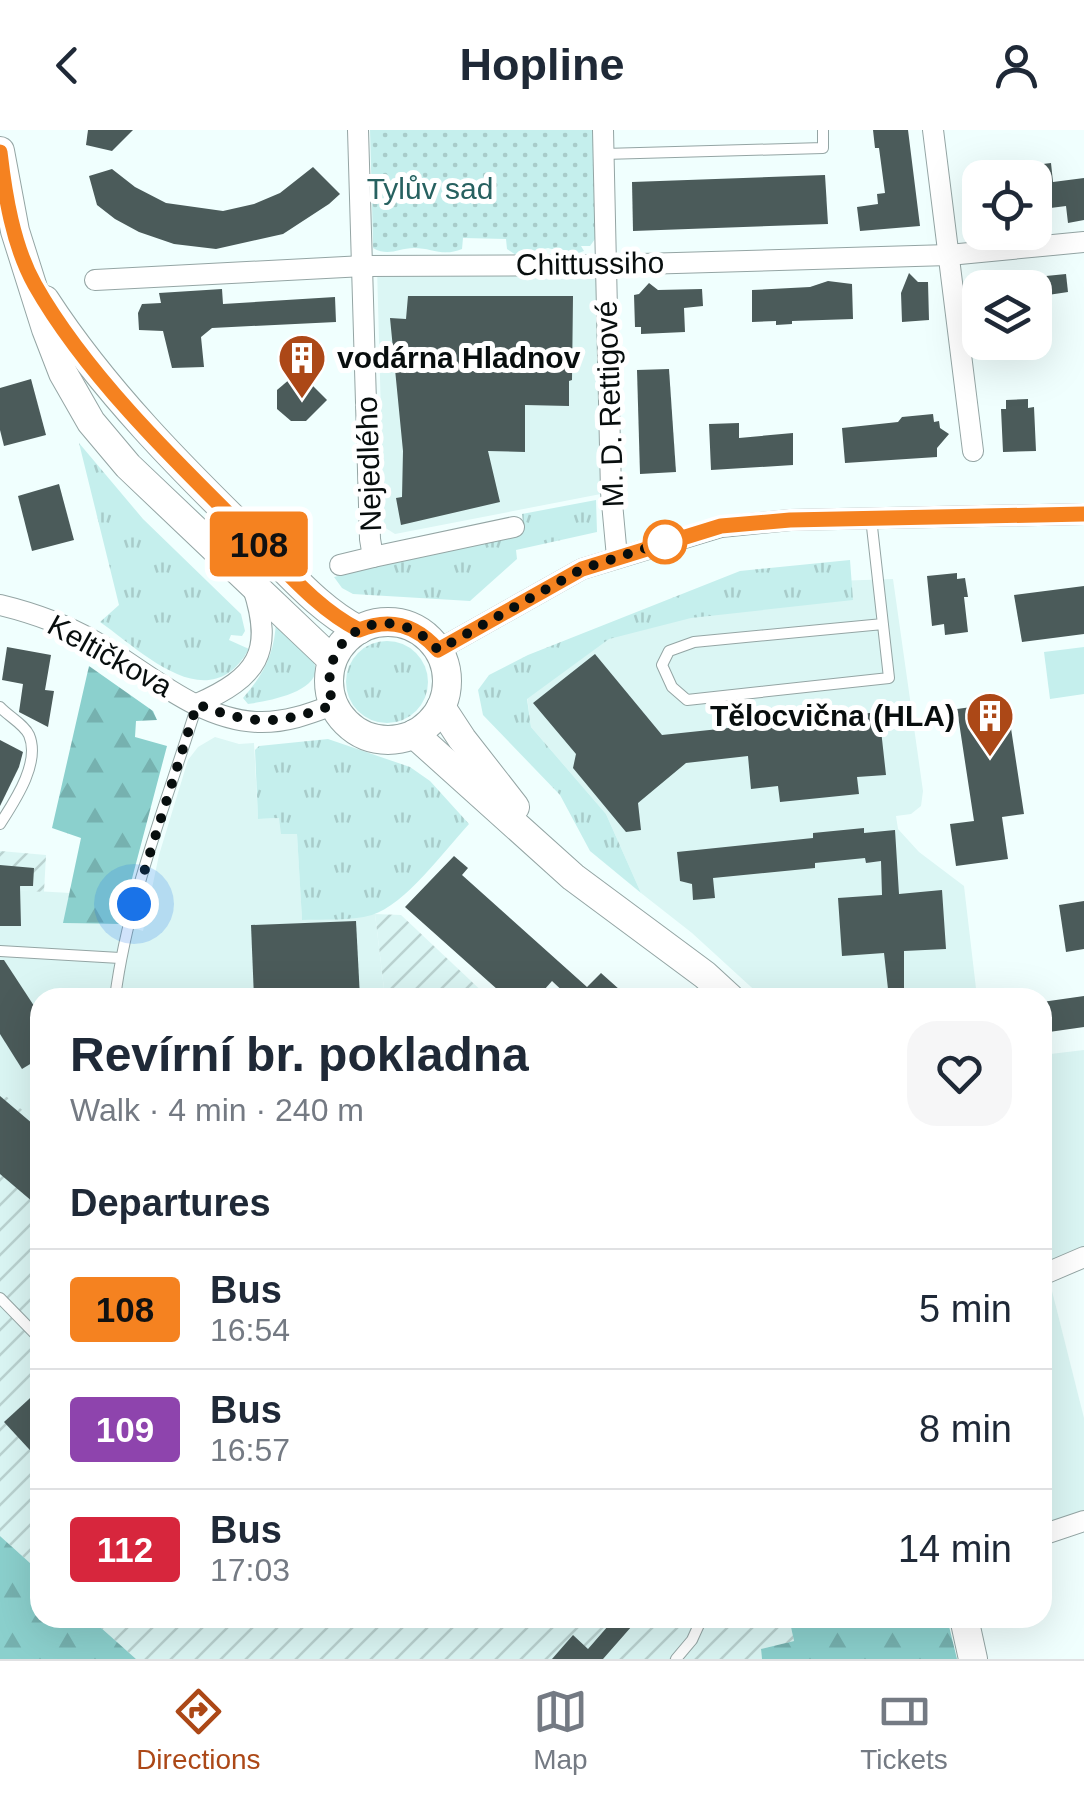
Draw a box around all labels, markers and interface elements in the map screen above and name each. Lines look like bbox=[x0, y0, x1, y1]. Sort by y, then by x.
icon: back bbox=[40, 38, 95, 93]
icon: person bbox=[989, 38, 1044, 93]
text: Hopline bbox=[460, 39, 625, 90]
map controls bbox=[962, 160, 1052, 360]
button: locate bbox=[962, 160, 1052, 250]
park label: Tylův sad bbox=[367, 172, 493, 205]
street label: Chittussiho bbox=[516, 246, 664, 281]
button: layers bbox=[962, 270, 1052, 360]
street label: M. D. Rettigové bbox=[589, 300, 630, 508]
building icon: vodárna Hladnov bbox=[276, 332, 328, 400]
place label: vodárna Hladnov bbox=[337, 341, 581, 374]
street label: Nejedlého bbox=[350, 396, 387, 532]
line badge: 108 bbox=[202, 512, 316, 576]
unlabelled marker bbox=[644, 521, 686, 563]
text: 108 bbox=[230, 525, 288, 564]
street label: Keltičkova bbox=[42, 608, 178, 703]
building icon: Tělocvična (HLA) bbox=[964, 690, 1016, 758]
place label: Tělocvična (HLA) bbox=[710, 699, 955, 732]
your location bbox=[109, 879, 159, 929]
button: heart bbox=[907, 1021, 1012, 1126]
text: Revírní br. pokladna bbox=[70, 1028, 529, 1081]
text: Walk · 4 min · 240 m bbox=[70, 1092, 364, 1128]
text: Departures bbox=[70, 1182, 271, 1224]
text: Bus bbox=[210, 1269, 282, 1311]
text: 5 min bbox=[919, 1288, 1012, 1330]
text: 108 bbox=[96, 1290, 154, 1329]
text: 16:54 bbox=[210, 1312, 290, 1348]
text: Bus bbox=[210, 1389, 282, 1431]
text: 8 min bbox=[919, 1408, 1012, 1450]
text: 109 bbox=[96, 1410, 154, 1449]
text: 16:57 bbox=[210, 1432, 290, 1468]
text: Bus bbox=[210, 1509, 282, 1551]
text: 14 min bbox=[898, 1528, 1012, 1570]
text: 112 bbox=[97, 1530, 153, 1569]
text: 17:03 bbox=[210, 1552, 290, 1588]
tab: Directions bbox=[136, 1684, 261, 1776]
tab: Map bbox=[533, 1684, 588, 1776]
tab: Tickets bbox=[860, 1684, 948, 1776]

